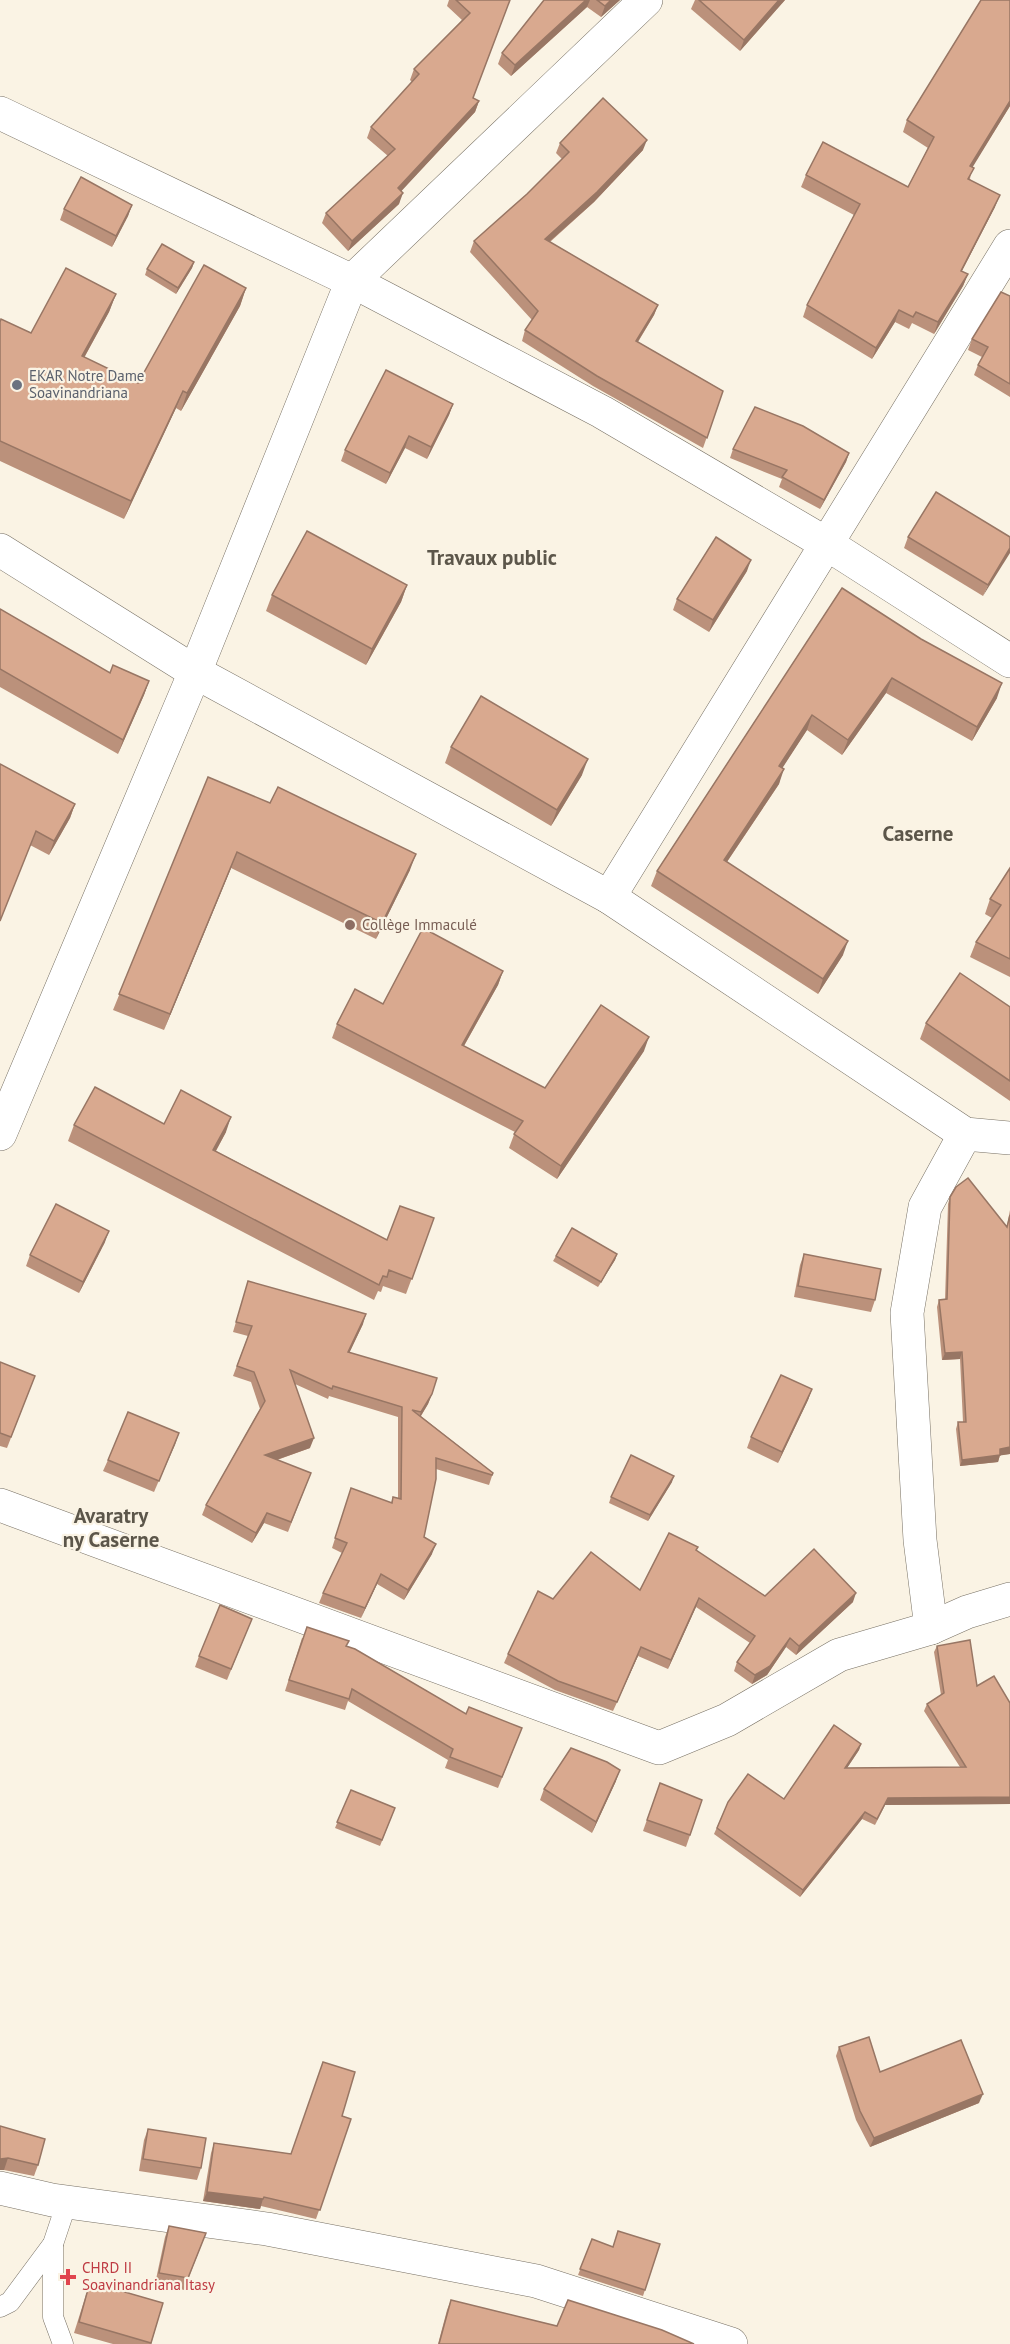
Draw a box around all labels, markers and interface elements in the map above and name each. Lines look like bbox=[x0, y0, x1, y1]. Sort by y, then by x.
place label: EKAR Notre Dame Soavinandriana bbox=[29, 366, 144, 402]
marker: EKAR Notre Dame Soavinandriana bbox=[10, 378, 24, 392]
district label: Travaux public bbox=[427, 544, 557, 571]
district label: Caserne bbox=[883, 820, 953, 847]
place label: Collège Immaculé bbox=[362, 915, 477, 934]
marker: Collège Immaculé bbox=[343, 918, 357, 932]
district label: Avaratry ny Caserne bbox=[63, 1502, 159, 1553]
place label: CHRD II Soavinandriana Itasy bbox=[82, 2258, 215, 2294]
marker: CHRD II Soavinandriana Itasy bbox=[59, 2268, 77, 2286]

